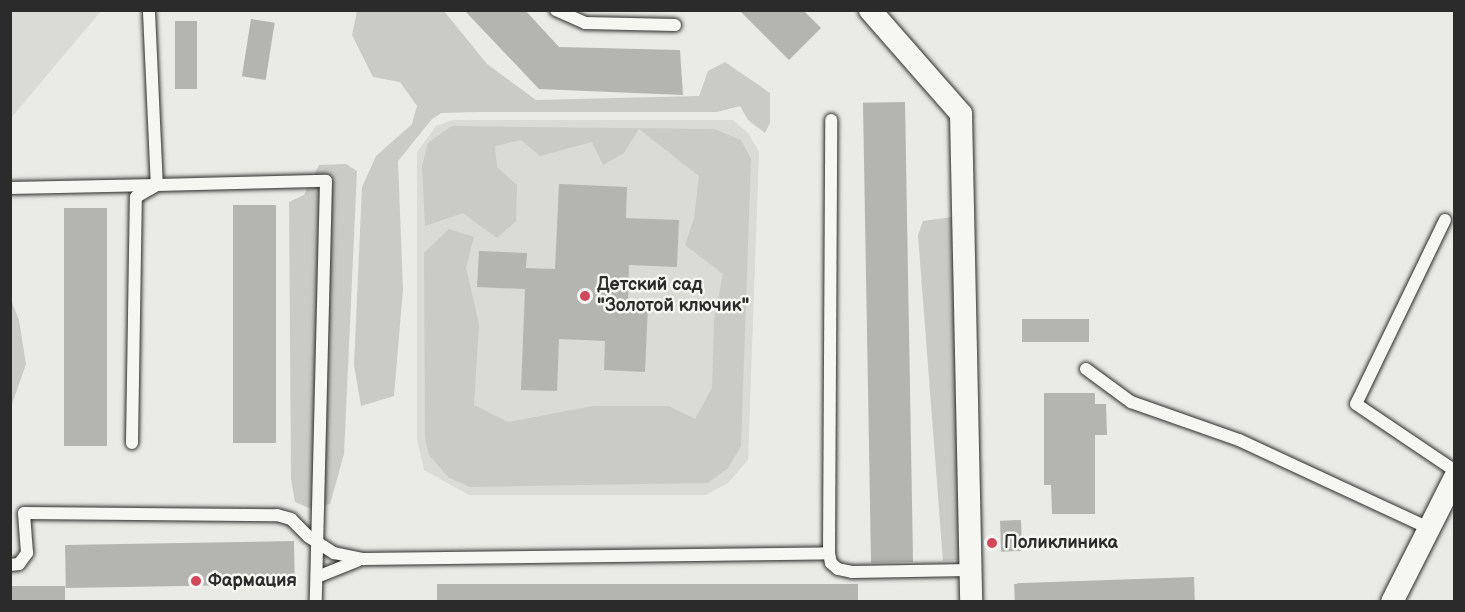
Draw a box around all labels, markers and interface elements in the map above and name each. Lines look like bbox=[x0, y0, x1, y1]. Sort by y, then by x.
place label: Детский сад "Золотой ключик" bbox=[597, 275, 749, 318]
marker: Детский сад "Золотой ключик" bbox=[578, 289, 592, 303]
place label: Поликлиника bbox=[1004, 532, 1118, 554]
marker: Поликлиника bbox=[985, 536, 999, 550]
place label: Фармация bbox=[208, 570, 297, 592]
marker: Фармация bbox=[189, 574, 203, 588]

